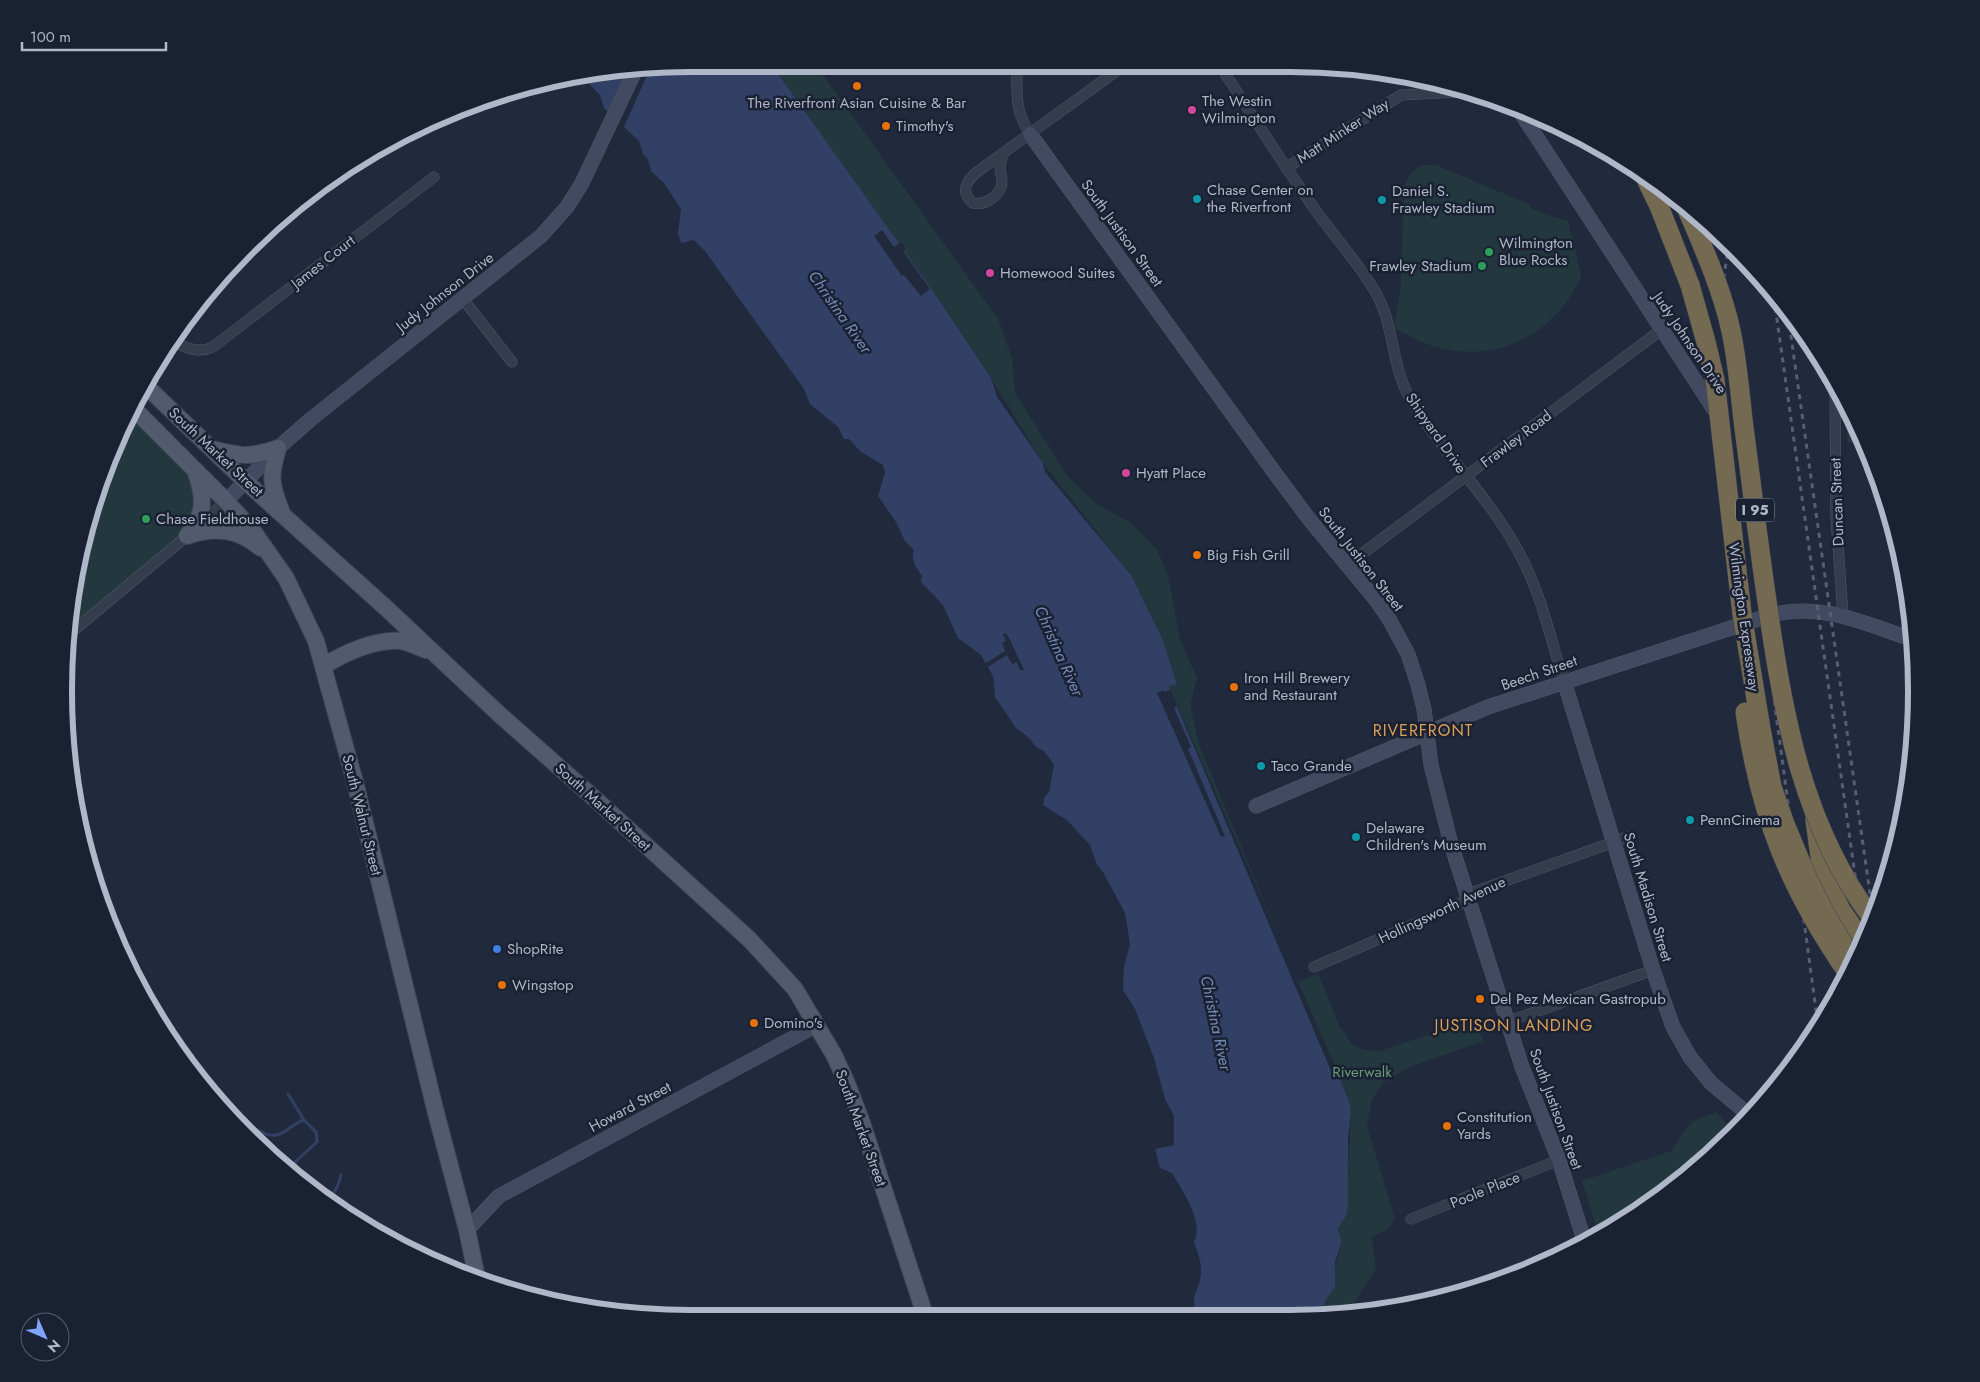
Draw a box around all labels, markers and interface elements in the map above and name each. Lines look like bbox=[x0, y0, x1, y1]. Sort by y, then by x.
scale bar bbox=[22, 20, 166, 52]
text: 100 m bbox=[30, 26, 71, 48]
marker: The Riverfront Asian Cuisine & Bar bbox=[851, 80, 863, 92]
place label: The Westin Wilmington bbox=[1202, 90, 1276, 129]
place label: The Riverfront Asian Cuisine & Bar bbox=[748, 92, 967, 114]
street label: Matt Minker Way bbox=[1293, 93, 1394, 169]
marker: The Westin Wilmington bbox=[1186, 104, 1198, 116]
place label: Timothy's bbox=[896, 115, 954, 137]
marker: Timothy's bbox=[880, 120, 892, 132]
street label: South Justison Street bbox=[1076, 175, 1169, 291]
place label: Chase Center on the Riverfront bbox=[1207, 179, 1314, 218]
place label: Daniel S. Frawley Stadium bbox=[1392, 180, 1495, 219]
marker: Chase Center on the Riverfront bbox=[1191, 193, 1203, 205]
marker: Daniel S. Frawley Stadium bbox=[1376, 194, 1388, 206]
street label: James Court bbox=[285, 230, 360, 295]
place label: Wilmington Blue Rocks bbox=[1499, 232, 1573, 271]
marker: Wilmington Blue Rocks bbox=[1483, 246, 1495, 258]
street label: Judy Johnson Drive bbox=[390, 247, 499, 338]
place label: Frawley Stadium bbox=[1369, 255, 1472, 277]
marker: Frawley Stadium bbox=[1476, 260, 1488, 272]
place label: Homewood Suites bbox=[1000, 262, 1115, 284]
water label: Christina River bbox=[803, 266, 878, 360]
marker: Homewood Suites bbox=[984, 267, 996, 279]
street label: Judy Johnson Drive bbox=[1647, 286, 1732, 399]
street label: Shipyard Drive bbox=[1400, 388, 1472, 478]
street label: South Market Street bbox=[164, 402, 269, 502]
street label: Frawley Road bbox=[1476, 405, 1556, 473]
street label: Duncan Street bbox=[1824, 457, 1850, 547]
place label: Hyatt Place bbox=[1136, 462, 1206, 484]
marker: Hyatt Place bbox=[1120, 467, 1132, 479]
road number: I 95 bbox=[1736, 498, 1774, 522]
street label: South Justison Street bbox=[1313, 502, 1409, 616]
place label: Chase Fieldhouse bbox=[156, 508, 269, 530]
marker: Chase Fieldhouse bbox=[140, 513, 152, 525]
street label: Wilmington Expressway bbox=[1723, 541, 1765, 693]
place label: Big Fish Grill bbox=[1207, 544, 1290, 566]
marker: Big Fish Grill bbox=[1191, 549, 1203, 561]
water label: Christina River bbox=[1029, 602, 1090, 701]
street label: Beech Street bbox=[1498, 650, 1580, 696]
place label: Iron Hill Brewery and Restaurant bbox=[1244, 667, 1350, 706]
marker: Iron Hill Brewery and Restaurant bbox=[1228, 681, 1240, 693]
district label: RIVERFRONT bbox=[1373, 719, 1473, 742]
street label: South Walnut Street bbox=[336, 752, 388, 878]
place label: Taco Grande bbox=[1271, 755, 1352, 777]
street label: South Market Street bbox=[550, 758, 656, 857]
marker: Taco Grande bbox=[1255, 760, 1267, 772]
place label: PennCinema bbox=[1700, 809, 1780, 831]
marker: PennCinema bbox=[1684, 814, 1696, 826]
place label: Delaware Children's Museum bbox=[1366, 817, 1487, 856]
street label: South Madison Street bbox=[1618, 829, 1678, 965]
marker: Delaware Children's Museum bbox=[1350, 831, 1362, 843]
street label: Hollingsworth Avenue bbox=[1375, 871, 1509, 949]
place label: ShopRite bbox=[507, 938, 564, 960]
marker: ShopRite bbox=[491, 943, 503, 955]
water label: Christina River bbox=[1195, 973, 1238, 1074]
place label: Wingstop bbox=[512, 974, 574, 996]
marker: Wingstop bbox=[496, 979, 508, 991]
place label: Del Pez Mexican Gastropub bbox=[1490, 988, 1666, 1010]
marker: Del Pez Mexican Gastropub bbox=[1474, 993, 1486, 1005]
place label: Domino's bbox=[764, 1012, 822, 1034]
district label: JUSTISON LANDING bbox=[1433, 1014, 1593, 1037]
marker: Domino's bbox=[748, 1017, 760, 1029]
street label: South Justison Street bbox=[1524, 1045, 1588, 1173]
park label: Riverwalk bbox=[1332, 1061, 1392, 1083]
street label: South Market Street bbox=[830, 1067, 892, 1190]
street label: Howard Street bbox=[585, 1076, 675, 1138]
place label: Constitution Yards bbox=[1457, 1106, 1532, 1145]
marker: Constitution Yards bbox=[1441, 1120, 1453, 1132]
street label: Poole Place bbox=[1447, 1166, 1523, 1214]
north arrow bbox=[20, 1312, 70, 1362]
text: N bbox=[43, 1335, 65, 1357]

